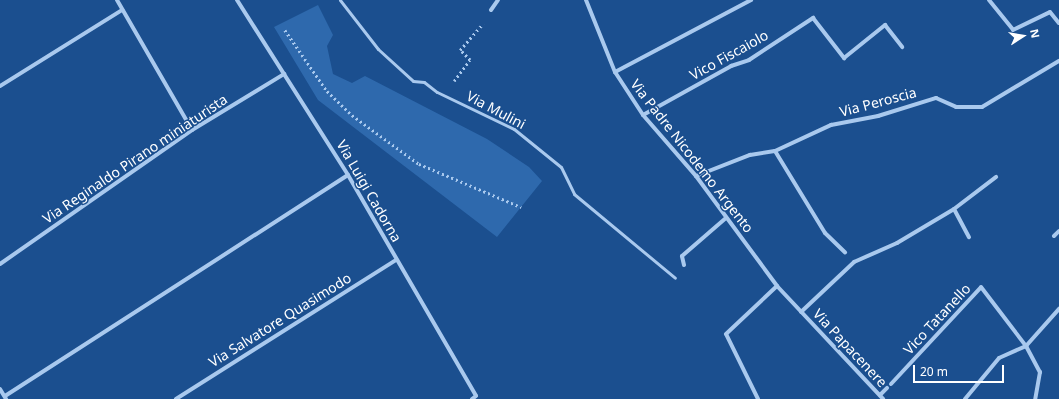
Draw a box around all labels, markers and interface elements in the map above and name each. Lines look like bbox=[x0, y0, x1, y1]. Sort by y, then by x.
north arrow bbox=[1003, 16, 1043, 56]
street label: Vico Fiscaiolo bbox=[687, 27, 771, 83]
text: N bbox=[1027, 27, 1043, 39]
street label: Via Padre Nicodemo Argento bbox=[627, 76, 757, 236]
street label: Via Peroscia bbox=[838, 84, 918, 120]
street label: Via Mulini bbox=[464, 87, 528, 133]
street label: Via Reginaldo Pirano miniaturista bbox=[40, 91, 230, 227]
street label: Via Luigi Cadorna bbox=[333, 137, 405, 245]
street label: Via Salvatore Quasimodo bbox=[206, 269, 354, 371]
street label: Vico Tatanello bbox=[900, 280, 974, 358]
street label: Via Papacenere bbox=[809, 305, 891, 391]
scale bar bbox=[915, 357, 1006, 383]
text: 20 m bbox=[920, 363, 948, 380]

